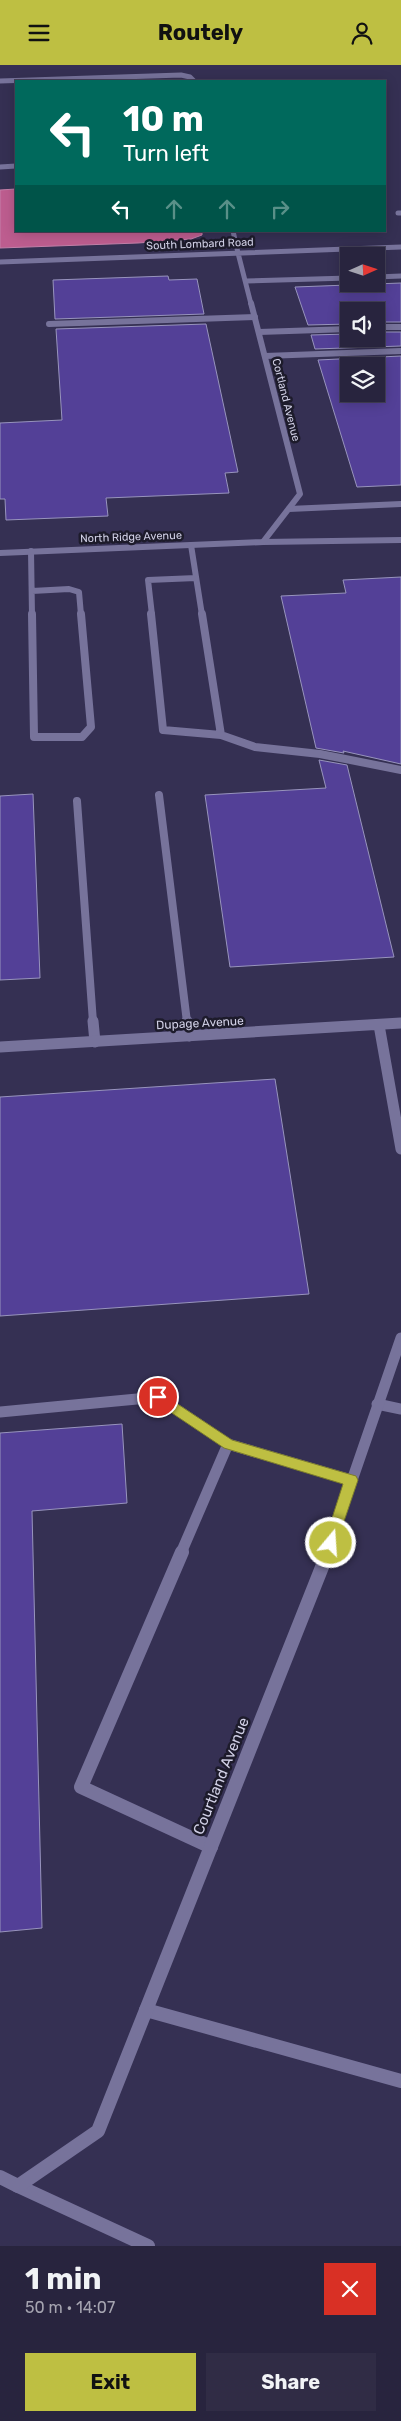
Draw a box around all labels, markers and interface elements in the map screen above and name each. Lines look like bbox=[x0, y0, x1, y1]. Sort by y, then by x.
icon: menu bbox=[25, 19, 53, 47]
text: Routely bbox=[158, 19, 243, 46]
icon: person bbox=[348, 19, 376, 47]
text: 10 m bbox=[123, 98, 204, 140]
icon: left bbox=[40, 100, 105, 165]
text: Turn left bbox=[123, 140, 209, 167]
icon: left bbox=[107, 195, 135, 223]
icon: ahead bbox=[160, 195, 188, 223]
icon: ahead bbox=[213, 195, 241, 223]
icon: right bbox=[266, 195, 294, 223]
street label: South Lombard Road bbox=[146, 236, 254, 252]
north arrow bbox=[340, 247, 385, 293]
map controls bbox=[340, 247, 385, 402]
button: sound bbox=[340, 302, 385, 347]
street label: Cortland Avenue bbox=[269, 357, 303, 443]
button: layers bbox=[340, 357, 385, 402]
street label: North Ridge Avenue bbox=[80, 529, 182, 545]
street label: Dupage Avenue bbox=[156, 1014, 244, 1032]
pin bbox=[137, 1376, 179, 1418]
icon: arrive bbox=[144, 1383, 172, 1411]
position arrow bbox=[304, 1516, 356, 1568]
street label: Courtland Avenue bbox=[189, 1715, 253, 1837]
text: 1 min bbox=[25, 2261, 102, 2297]
button: close bbox=[324, 2263, 376, 2315]
text: 50 m · 14:07 bbox=[25, 2298, 115, 2317]
button: Exit bbox=[25, 2353, 196, 2411]
button: Share bbox=[206, 2353, 376, 2411]

